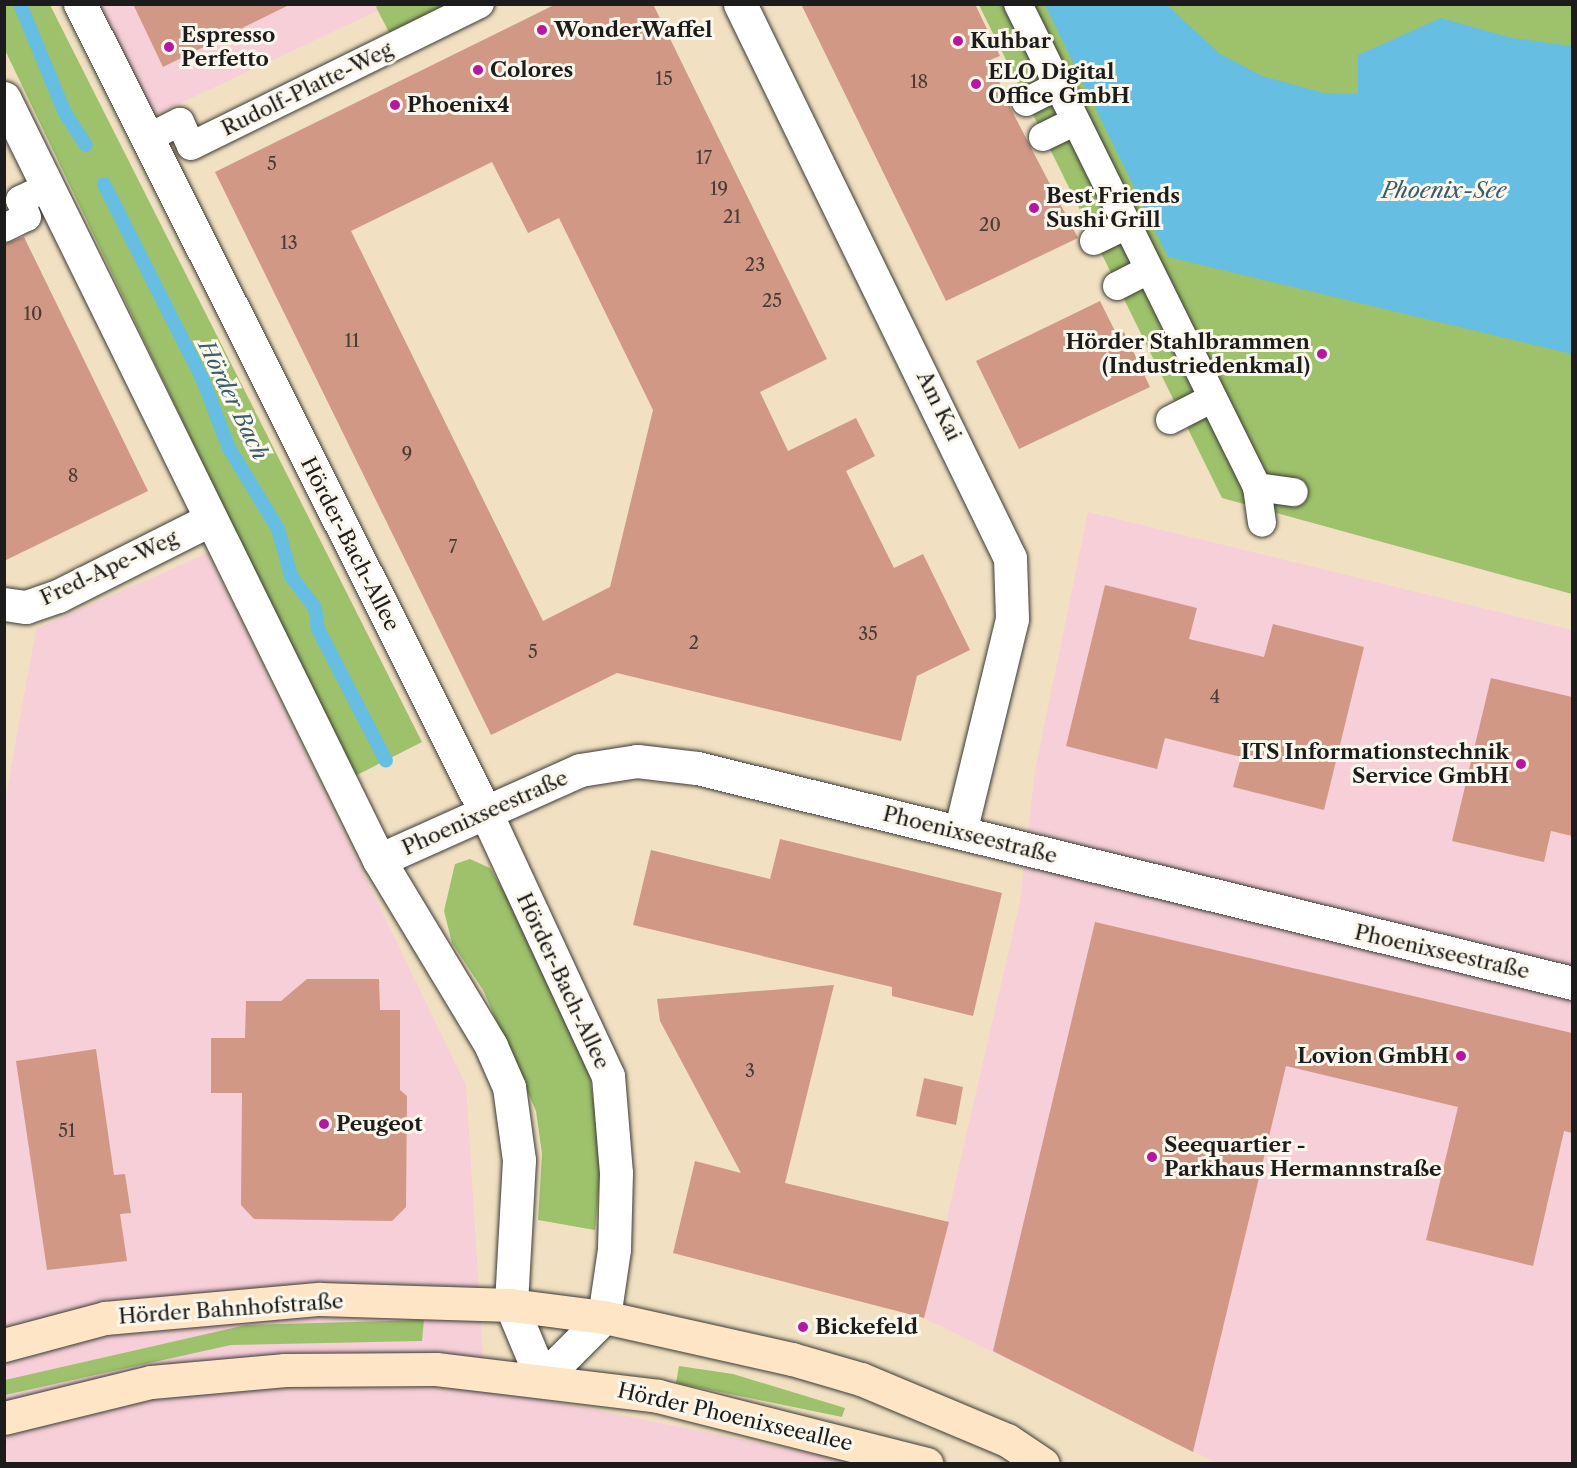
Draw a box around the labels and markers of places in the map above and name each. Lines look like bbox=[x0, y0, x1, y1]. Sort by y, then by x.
place label: WonderWaffel bbox=[554, 17, 712, 43]
place label: Espresso Perfetto bbox=[181, 22, 275, 72]
marker: WonderWaffel bbox=[535, 23, 549, 37]
place label: Kuhbar bbox=[970, 28, 1051, 54]
marker: Kuhbar bbox=[951, 34, 965, 48]
marker: Espresso Perfetto bbox=[162, 40, 176, 54]
place label: Colores bbox=[490, 57, 573, 83]
place label: ELO Digital Office GmbH bbox=[988, 59, 1130, 109]
marker: Colores bbox=[471, 63, 485, 77]
marker: ELO Digital Office GmbH bbox=[969, 77, 983, 91]
place label: Phoenix4 bbox=[407, 92, 510, 118]
marker: Phoenix4 bbox=[388, 98, 402, 112]
place label: Best Friends Sushi Grill bbox=[1046, 183, 1180, 233]
marker: Best Friends Sushi Grill bbox=[1027, 201, 1041, 215]
place label: Hörder Stahlbrammen (Industriedenkmal) bbox=[1065, 329, 1310, 379]
marker: Hörder Stahlbrammen (Industriedenkmal) bbox=[1315, 347, 1329, 361]
place label: ITS Informationstechnik Service GmbH bbox=[1241, 739, 1509, 789]
marker: ITS Informationstechnik Service GmbH bbox=[1514, 757, 1528, 771]
place label: Lovion GmbH bbox=[1297, 1043, 1449, 1069]
marker: Lovion GmbH bbox=[1454, 1049, 1468, 1063]
place label: Peugeot bbox=[336, 1111, 423, 1137]
marker: Peugeot bbox=[317, 1117, 331, 1131]
place label: Seequartier - Parkhaus Hermannstraße bbox=[1164, 1132, 1442, 1182]
marker: Seequartier - Parkhaus Hermannstraße bbox=[1145, 1150, 1159, 1164]
place label: Bickefeld bbox=[815, 1314, 918, 1340]
marker: Bickefeld bbox=[796, 1320, 810, 1334]

